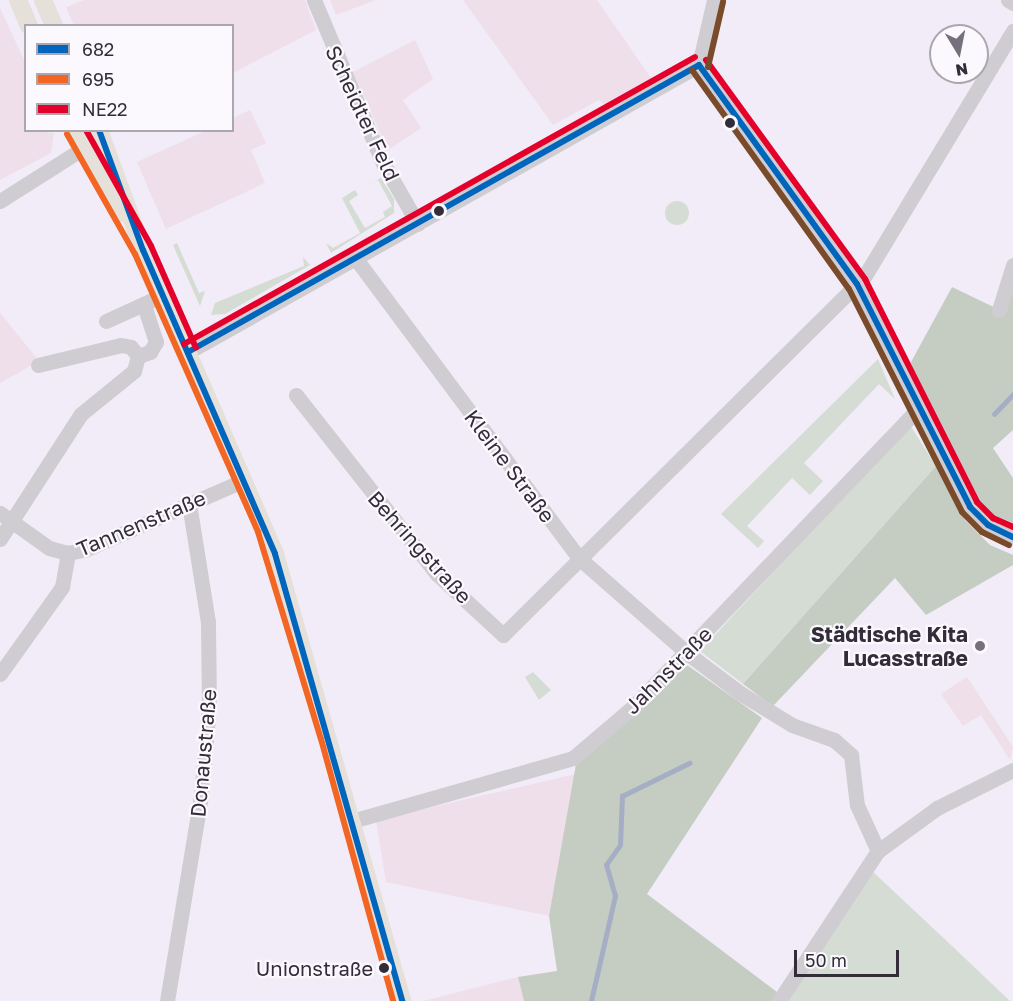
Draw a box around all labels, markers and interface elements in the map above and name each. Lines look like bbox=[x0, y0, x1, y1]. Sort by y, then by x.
legend bbox=[24, 24, 234, 132]
north arrow bbox=[929, 24, 989, 84]
text: 682 bbox=[82, 38, 114, 60]
street label: Scheidter Feld bbox=[321, 41, 405, 185]
text: N bbox=[954, 59, 970, 81]
text: 695 bbox=[82, 68, 114, 90]
text: NE22 bbox=[82, 98, 128, 120]
unlabelled marker bbox=[724, 117, 736, 129]
unlabelled marker bbox=[433, 205, 445, 217]
street label: Kleine Straße bbox=[459, 405, 561, 527]
street label: Tannenstraße bbox=[73, 485, 209, 561]
street label: Behringstraße bbox=[363, 486, 477, 608]
street label: Jahnstraße bbox=[619, 621, 717, 719]
place label: Städtische Kita Lucasstraße bbox=[811, 621, 968, 671]
marker: Städtische Kita Lucasstraße bbox=[973, 639, 987, 653]
street label: Donaustraße bbox=[185, 688, 221, 818]
scale bar bbox=[797, 938, 902, 976]
text: 50 m bbox=[805, 949, 847, 971]
place label: Unionstraße bbox=[256, 956, 373, 980]
marker: Unionstraße bbox=[378, 962, 390, 974]

